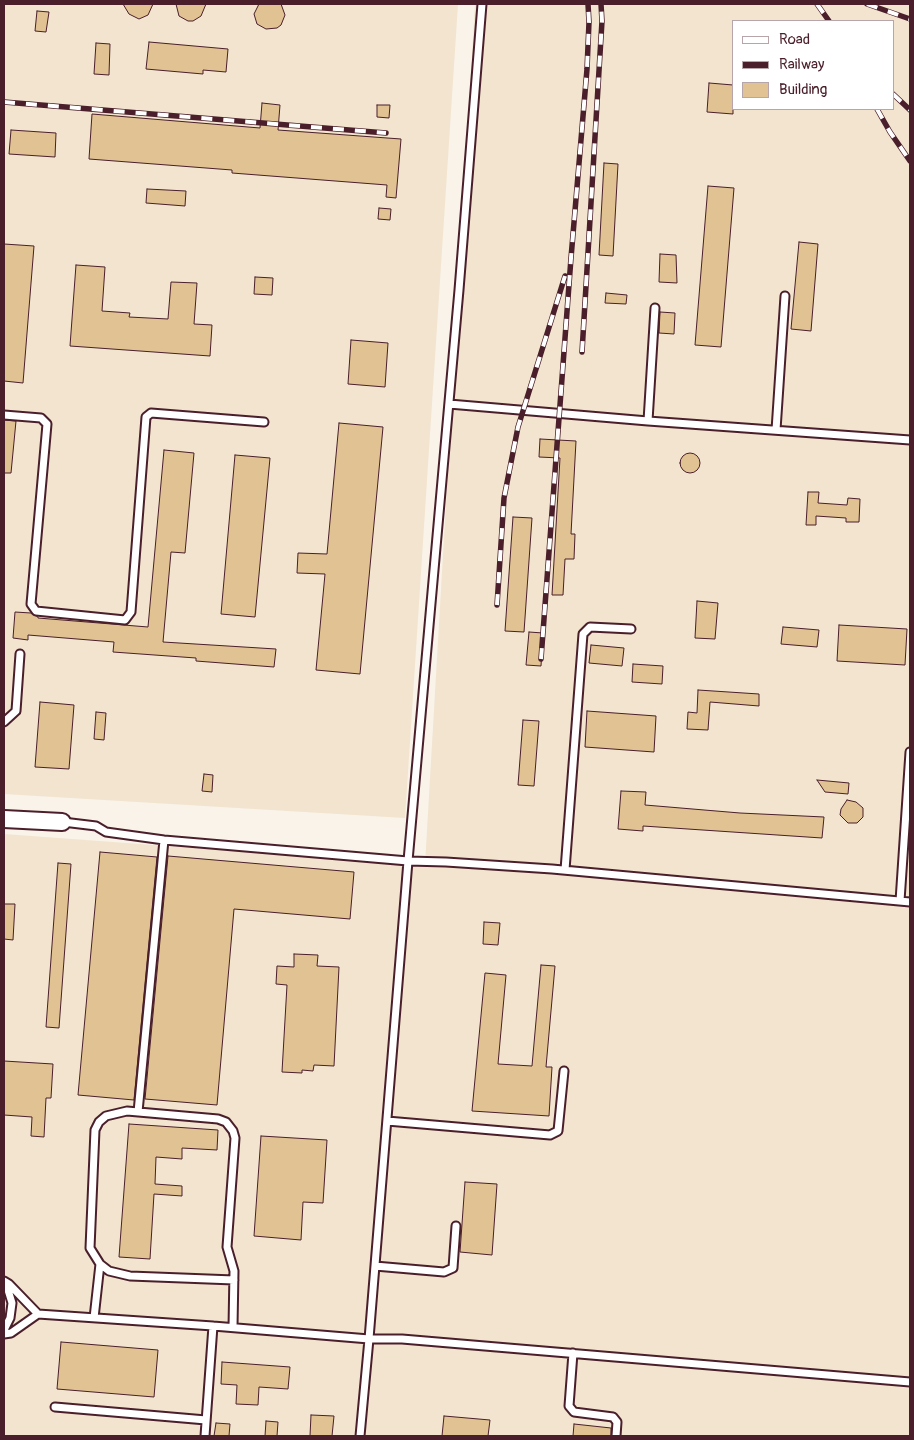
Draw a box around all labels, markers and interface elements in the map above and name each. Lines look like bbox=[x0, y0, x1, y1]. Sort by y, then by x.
legend bbox=[732, 20, 894, 110]
text: Road bbox=[779, 30, 810, 49]
text: Railway bbox=[779, 55, 824, 74]
text: Building bbox=[779, 80, 827, 99]

